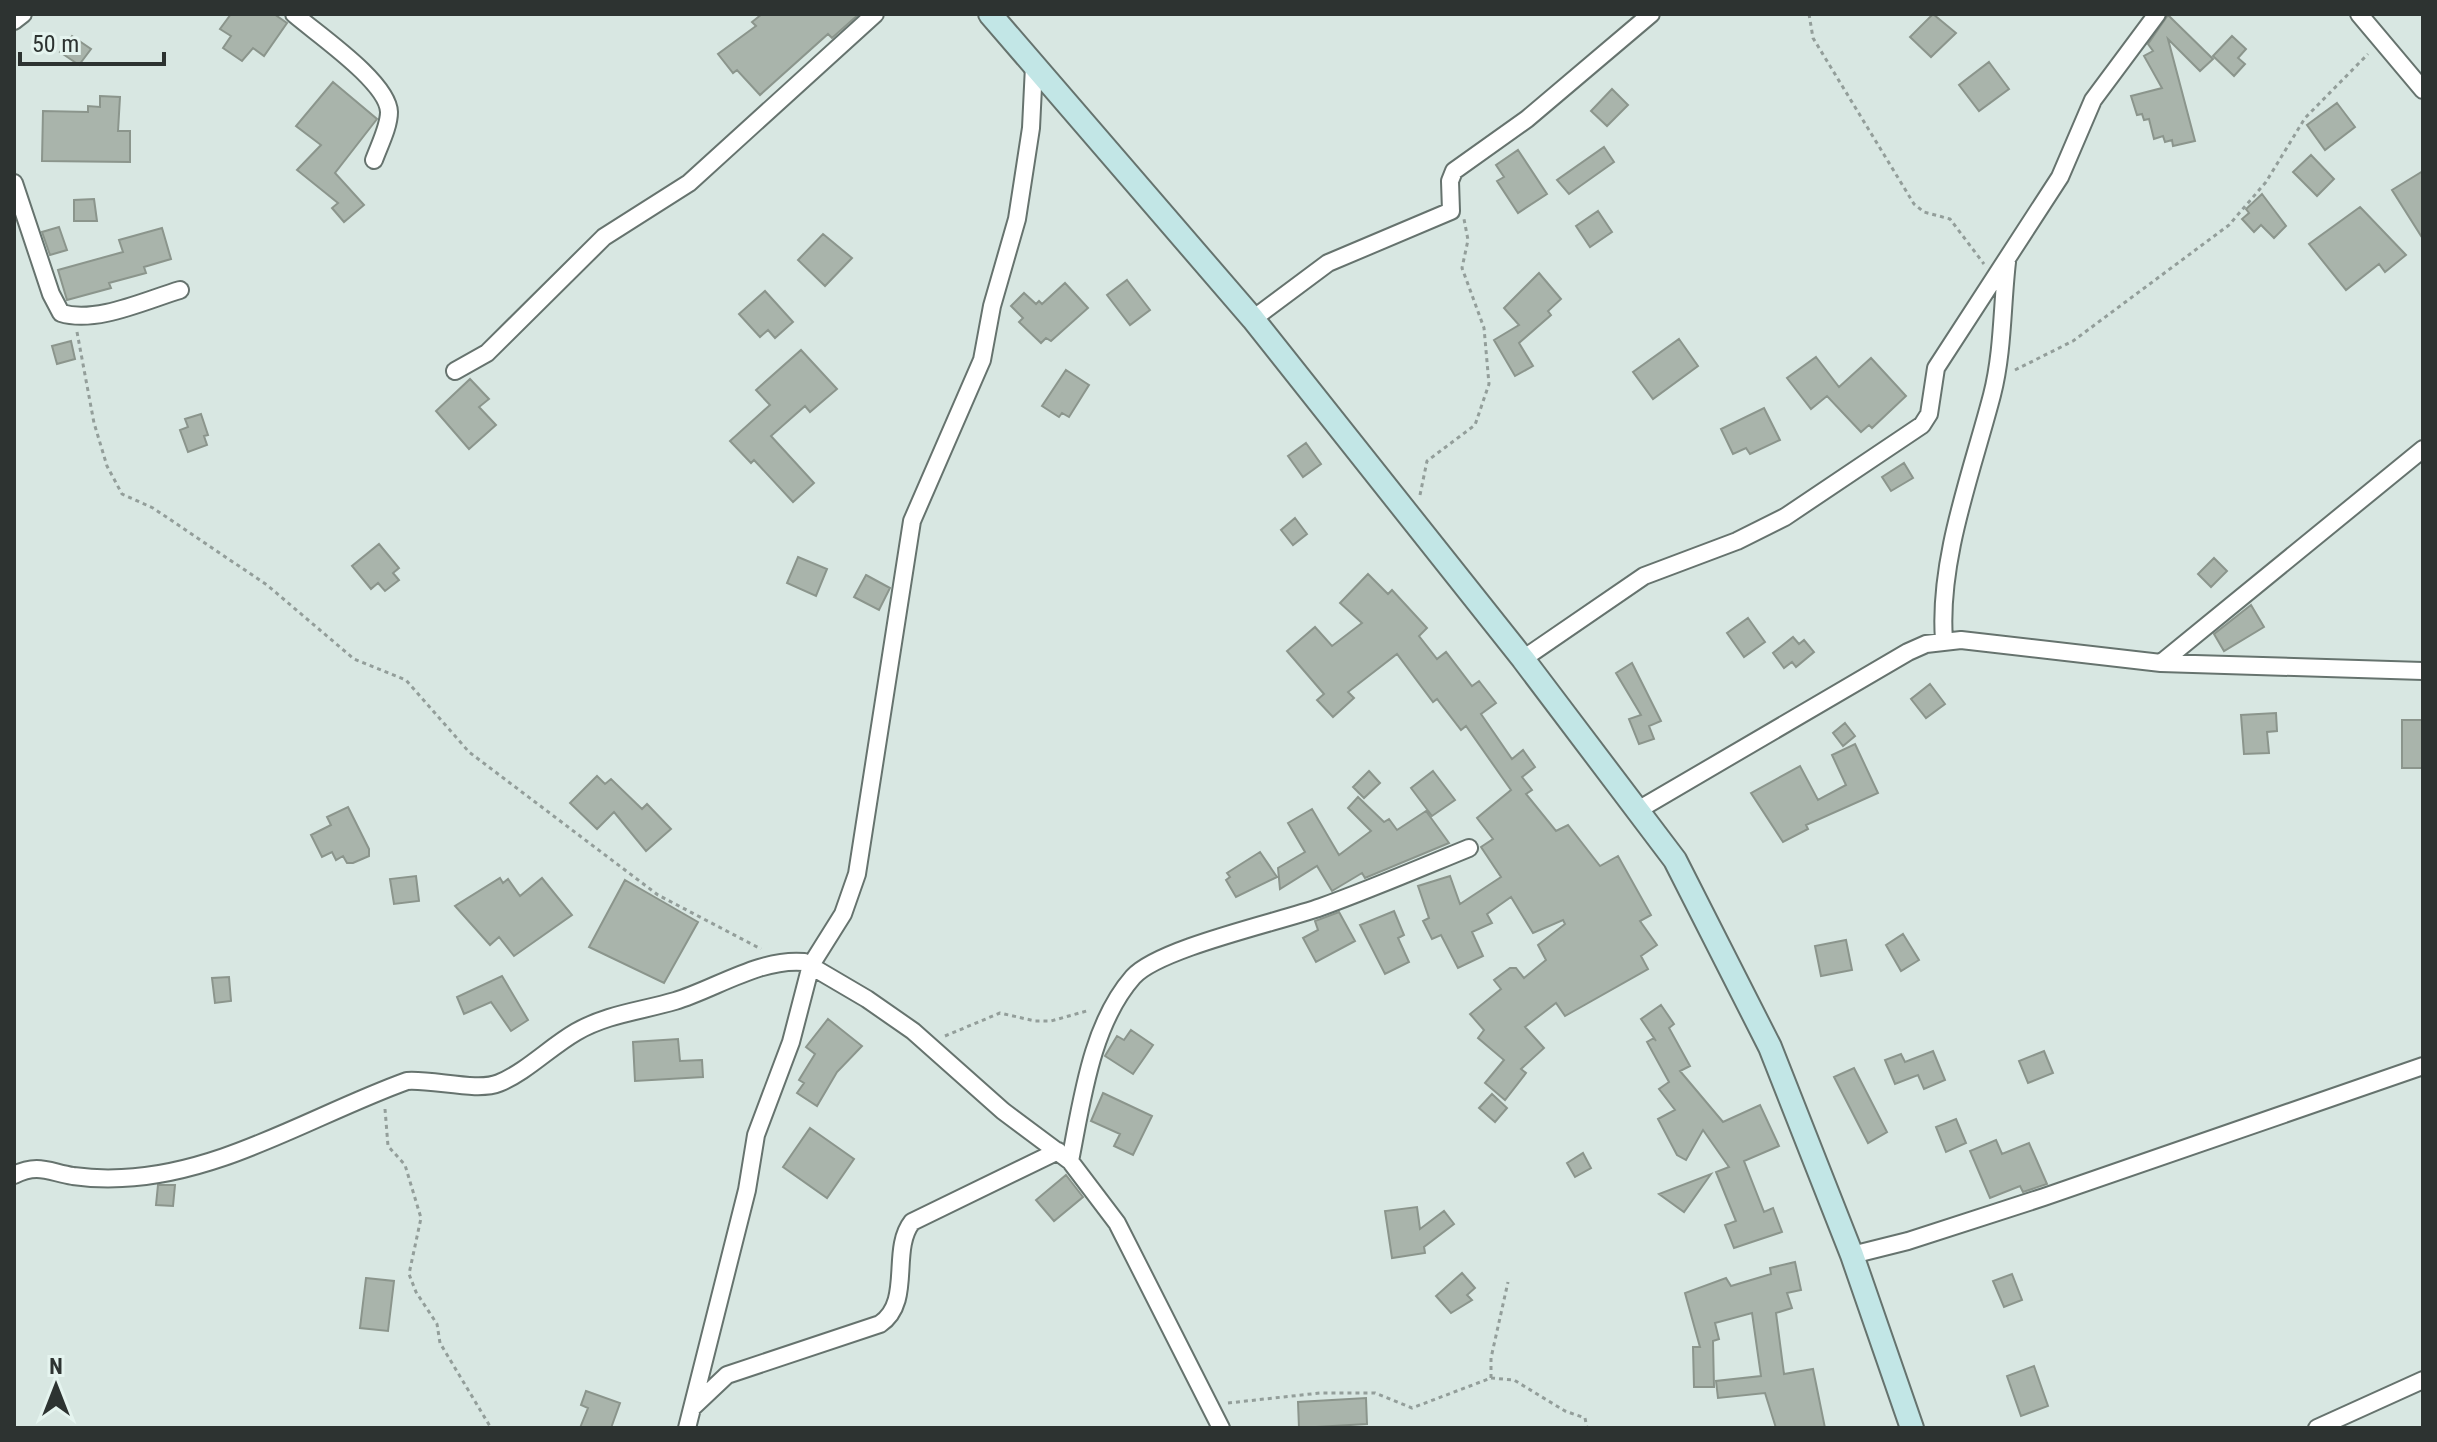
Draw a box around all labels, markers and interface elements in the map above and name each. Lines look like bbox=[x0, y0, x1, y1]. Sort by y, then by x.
scale bar bbox=[20, 16, 164, 66]
text: 50 m bbox=[32, 30, 79, 58]
north arrow bbox=[16, 1346, 96, 1426]
text: N bbox=[49, 1354, 63, 1379]

